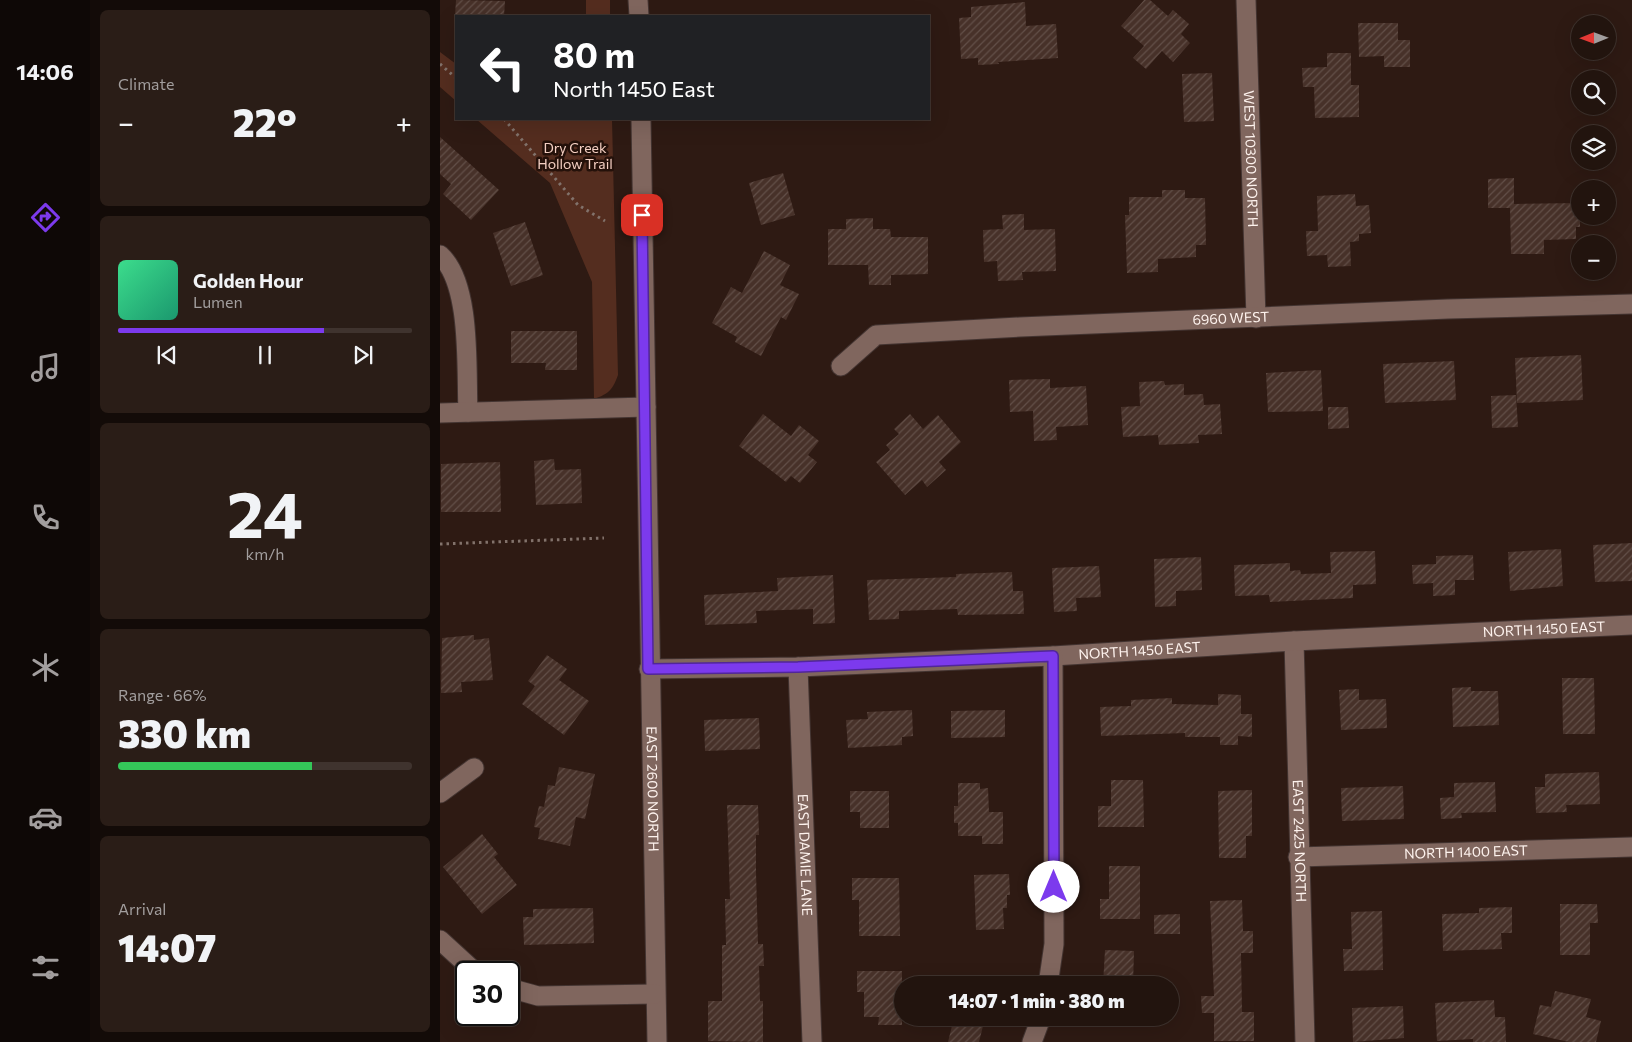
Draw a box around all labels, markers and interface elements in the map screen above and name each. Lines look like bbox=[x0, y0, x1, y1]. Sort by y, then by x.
north arrow bbox=[1571, 15, 1616, 60]
map controls bbox=[1571, 15, 1616, 280]
text: 80 m bbox=[553, 32, 635, 75]
icon: left bbox=[470, 35, 535, 100]
text: 14:06 bbox=[16, 58, 74, 85]
button: search bbox=[1571, 70, 1616, 115]
text: Climate bbox=[118, 74, 174, 93]
text: North 1450 East bbox=[553, 75, 715, 102]
street label: WEST 10300 NORTH bbox=[1241, 90, 1262, 228]
text: 22° bbox=[233, 98, 297, 145]
text: − bbox=[118, 105, 134, 139]
text: + bbox=[396, 105, 412, 139]
button: layers bbox=[1571, 125, 1616, 170]
park label: Dry Creek Hollow Trail bbox=[537, 139, 613, 172]
button: + bbox=[1571, 180, 1616, 225]
pin bbox=[621, 194, 663, 236]
icon: directions bbox=[28, 200, 63, 235]
icon: arrive bbox=[628, 201, 656, 229]
button: − bbox=[1571, 235, 1616, 280]
text: Golden Hour bbox=[193, 269, 303, 292]
text: Lumen bbox=[193, 292, 243, 311]
street label: 6960 WEST bbox=[1192, 308, 1270, 328]
icon: previous bbox=[153, 341, 181, 369]
icon: pause bbox=[251, 341, 279, 369]
icon: next bbox=[349, 341, 377, 369]
icon: music bbox=[28, 350, 63, 385]
text: 24 bbox=[227, 472, 303, 551]
icon: phone bbox=[28, 500, 63, 535]
text: km/h bbox=[246, 544, 284, 563]
street label: NORTH 1450 EAST bbox=[1482, 617, 1606, 640]
street label: NORTH 1450 EAST bbox=[1078, 638, 1201, 662]
icon: climate bbox=[28, 650, 63, 685]
text: Range · 66% bbox=[118, 685, 207, 704]
text: 330 km bbox=[118, 709, 251, 756]
street label: EAST 2600 NORTH bbox=[644, 726, 663, 852]
street label: EAST 2425 NORTH bbox=[1290, 779, 1310, 902]
street label: EAST DAMIE LANE bbox=[795, 793, 816, 916]
icon: car bbox=[28, 800, 63, 835]
street label: NORTH 1400 EAST bbox=[1404, 841, 1528, 862]
position arrow bbox=[1027, 860, 1079, 912]
text: Arrival bbox=[118, 899, 166, 918]
text: 14:07 bbox=[118, 923, 216, 970]
icon: filters bbox=[28, 950, 63, 985]
speed limit sign: 30 bbox=[455, 961, 520, 1026]
text: 14:07 · 1 min · 380 m bbox=[949, 989, 1124, 1012]

